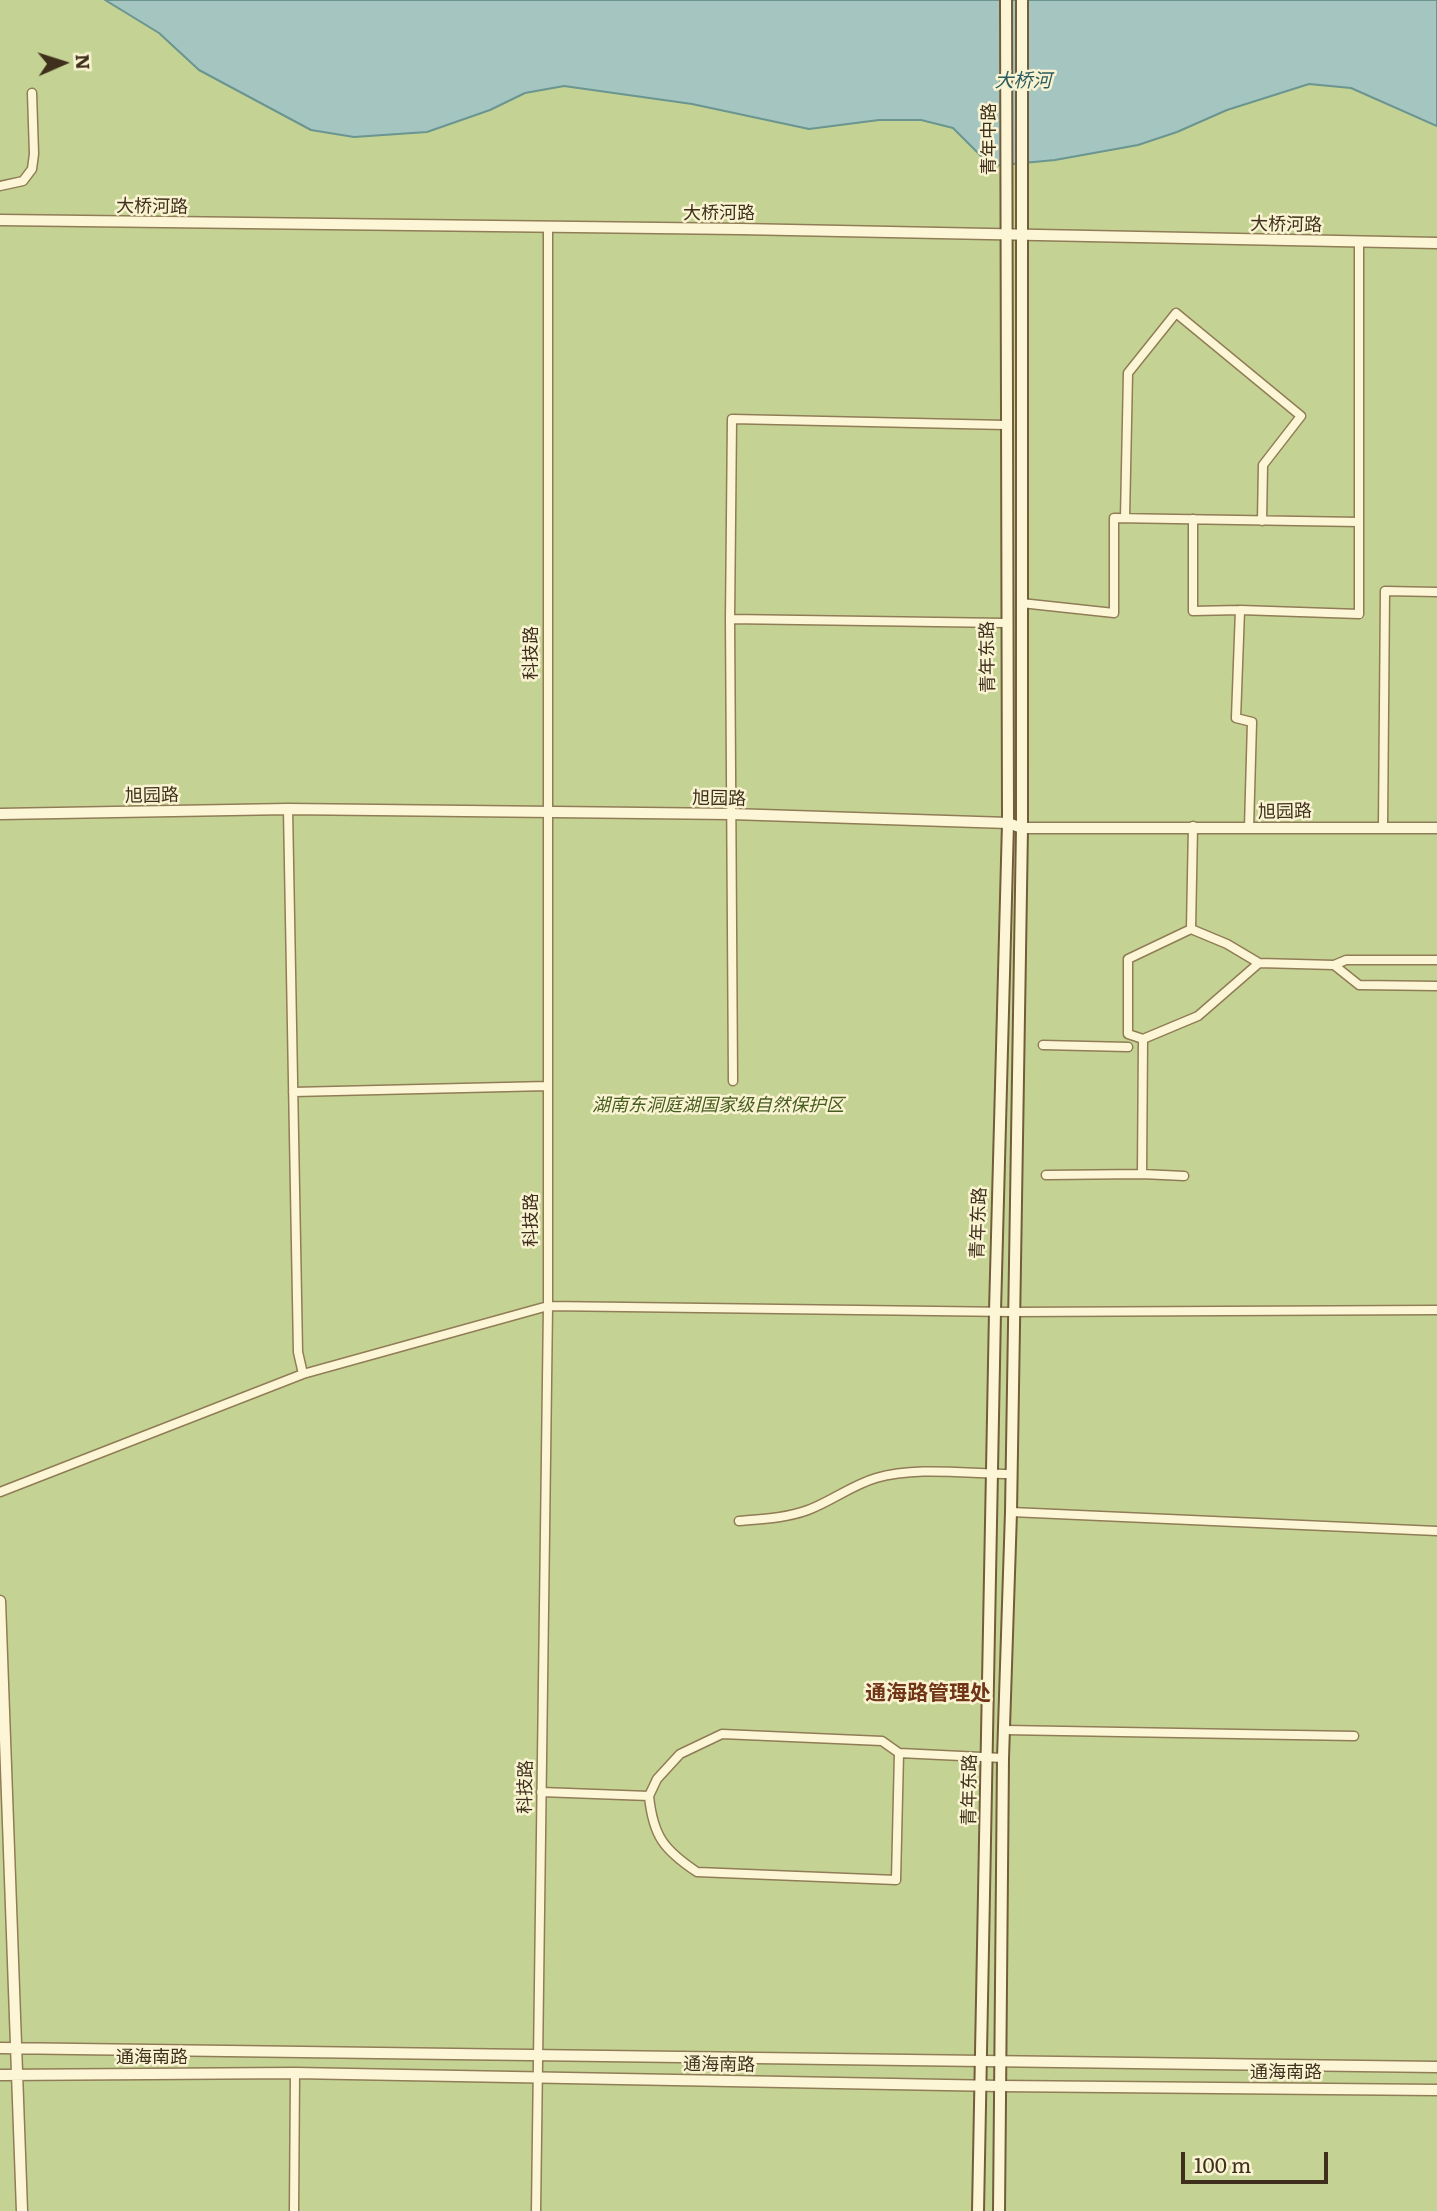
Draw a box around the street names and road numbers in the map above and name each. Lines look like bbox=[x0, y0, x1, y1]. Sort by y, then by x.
street label: 青年中路 bbox=[979, 103, 1001, 175]
street label: 大桥河路 bbox=[116, 196, 188, 218]
street label: 大桥河路 bbox=[683, 203, 755, 225]
street label: 大桥河路 bbox=[1250, 214, 1322, 236]
street label: 青年东路 bbox=[977, 621, 999, 693]
street label: 科技路 bbox=[521, 626, 543, 680]
street label: 旭园路 bbox=[125, 785, 179, 807]
street label: 旭园路 bbox=[692, 788, 746, 810]
street label: 旭园路 bbox=[1258, 801, 1312, 823]
street label: 青年东路 bbox=[967, 1187, 991, 1259]
street label: 科技路 bbox=[521, 1193, 543, 1247]
street label: 青年东路 bbox=[959, 1754, 981, 1826]
street label: 科技路 bbox=[515, 1760, 537, 1814]
street label: 通海南路 bbox=[116, 2047, 188, 2069]
street label: 通海南路 bbox=[683, 2054, 755, 2076]
street label: 通海南路 bbox=[1250, 2062, 1322, 2084]

